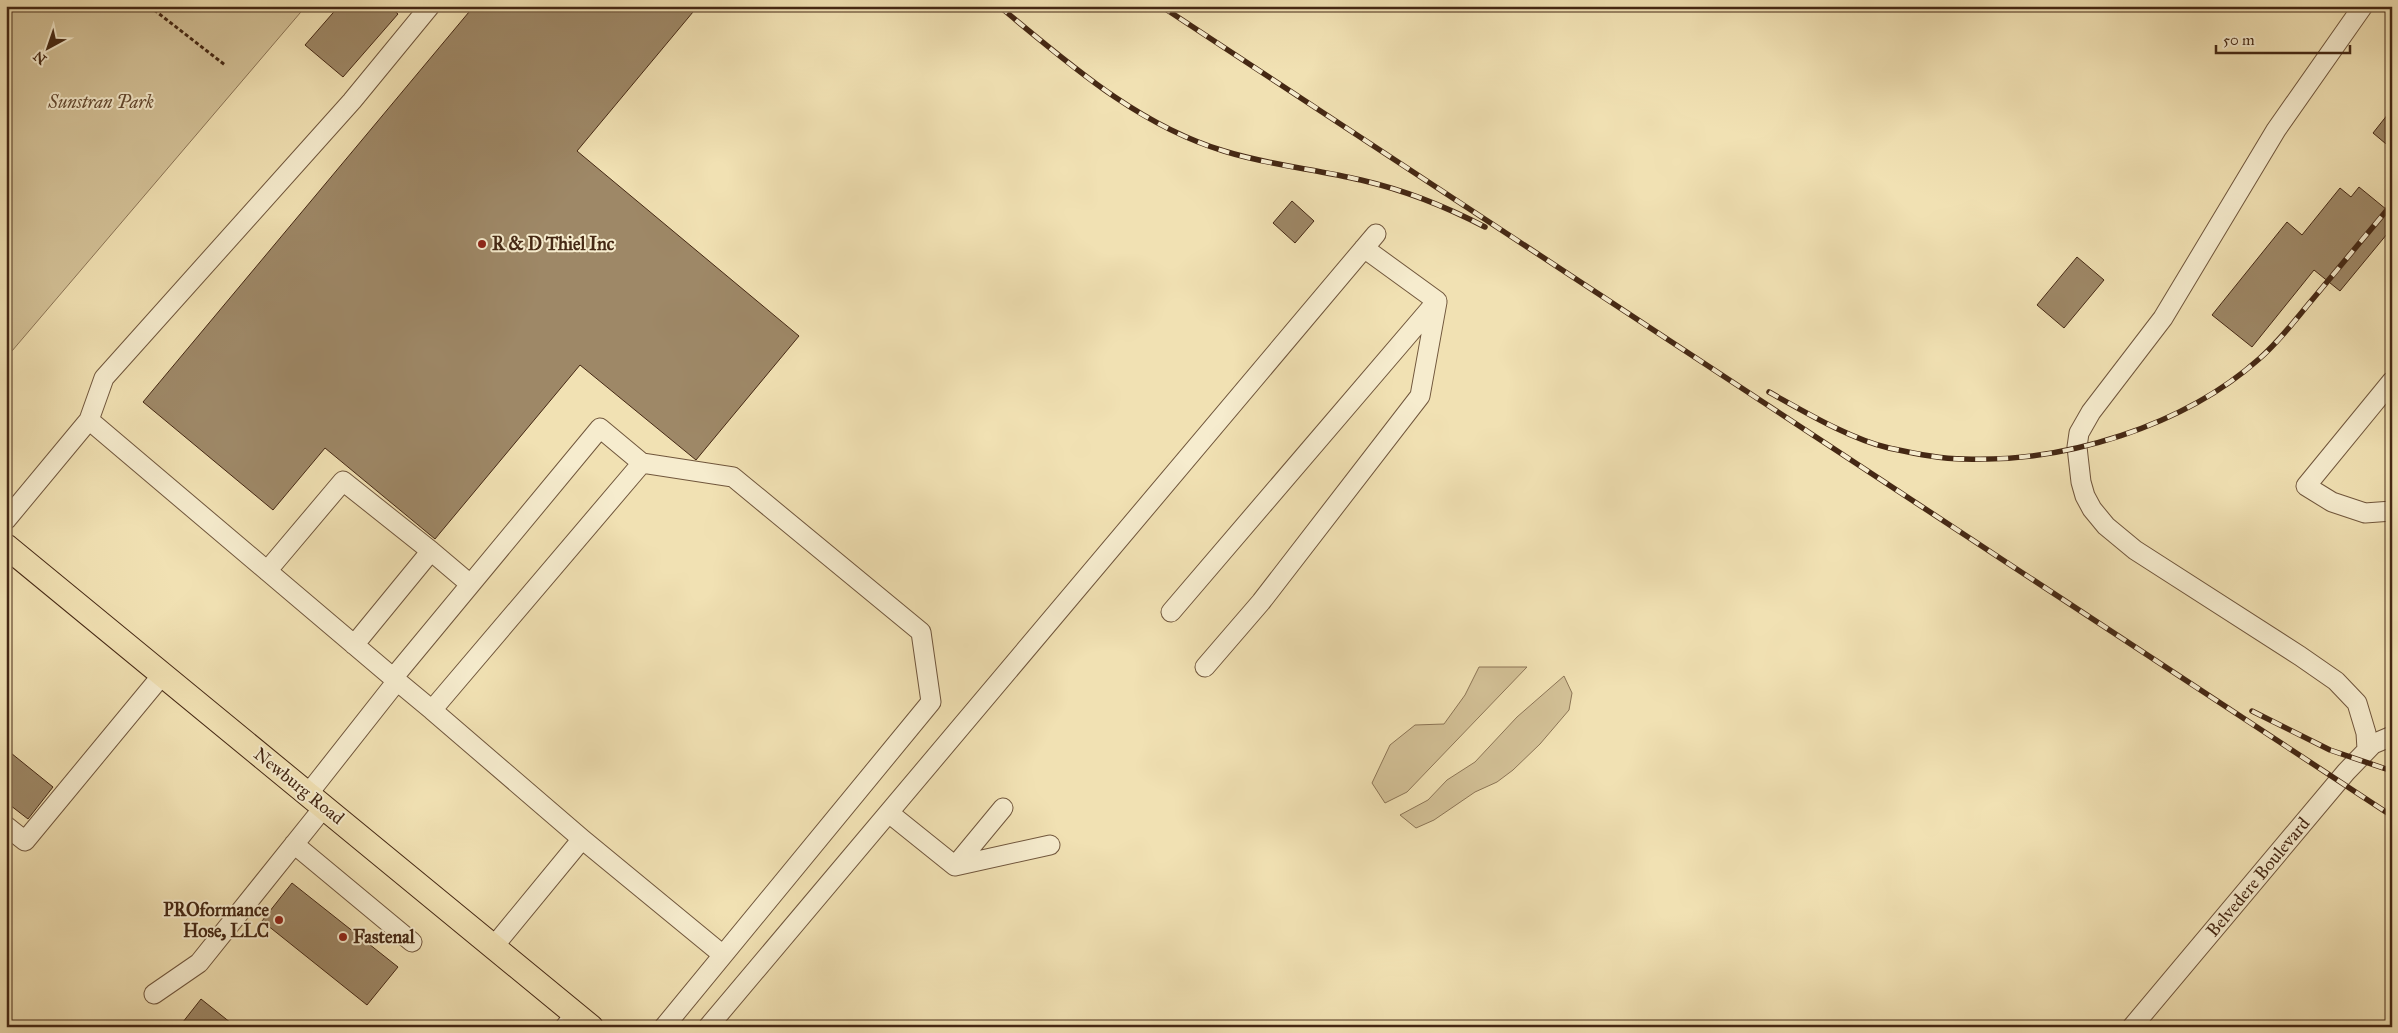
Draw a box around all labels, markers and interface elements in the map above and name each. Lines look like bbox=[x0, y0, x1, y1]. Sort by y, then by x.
north arrow bbox=[22, 22, 72, 72]
scale bar bbox=[2216, 22, 2349, 54]
text: 50 m bbox=[2223, 31, 2255, 49]
text: N bbox=[30, 47, 50, 68]
park label: Sunstran Park bbox=[47, 91, 154, 113]
place label: R & D Thiel Inc bbox=[492, 233, 615, 255]
marker: R & D Thiel Inc bbox=[476, 238, 488, 250]
street label: Newburg Road bbox=[249, 743, 349, 830]
street label: Belvedere Boulevard bbox=[2202, 813, 2314, 941]
place label: PROformance Hose, LLC bbox=[163, 899, 269, 942]
marker: PROformance Hose, LLC bbox=[273, 914, 285, 926]
place label: Fastenal bbox=[353, 926, 416, 948]
marker: Fastenal bbox=[337, 931, 349, 943]

